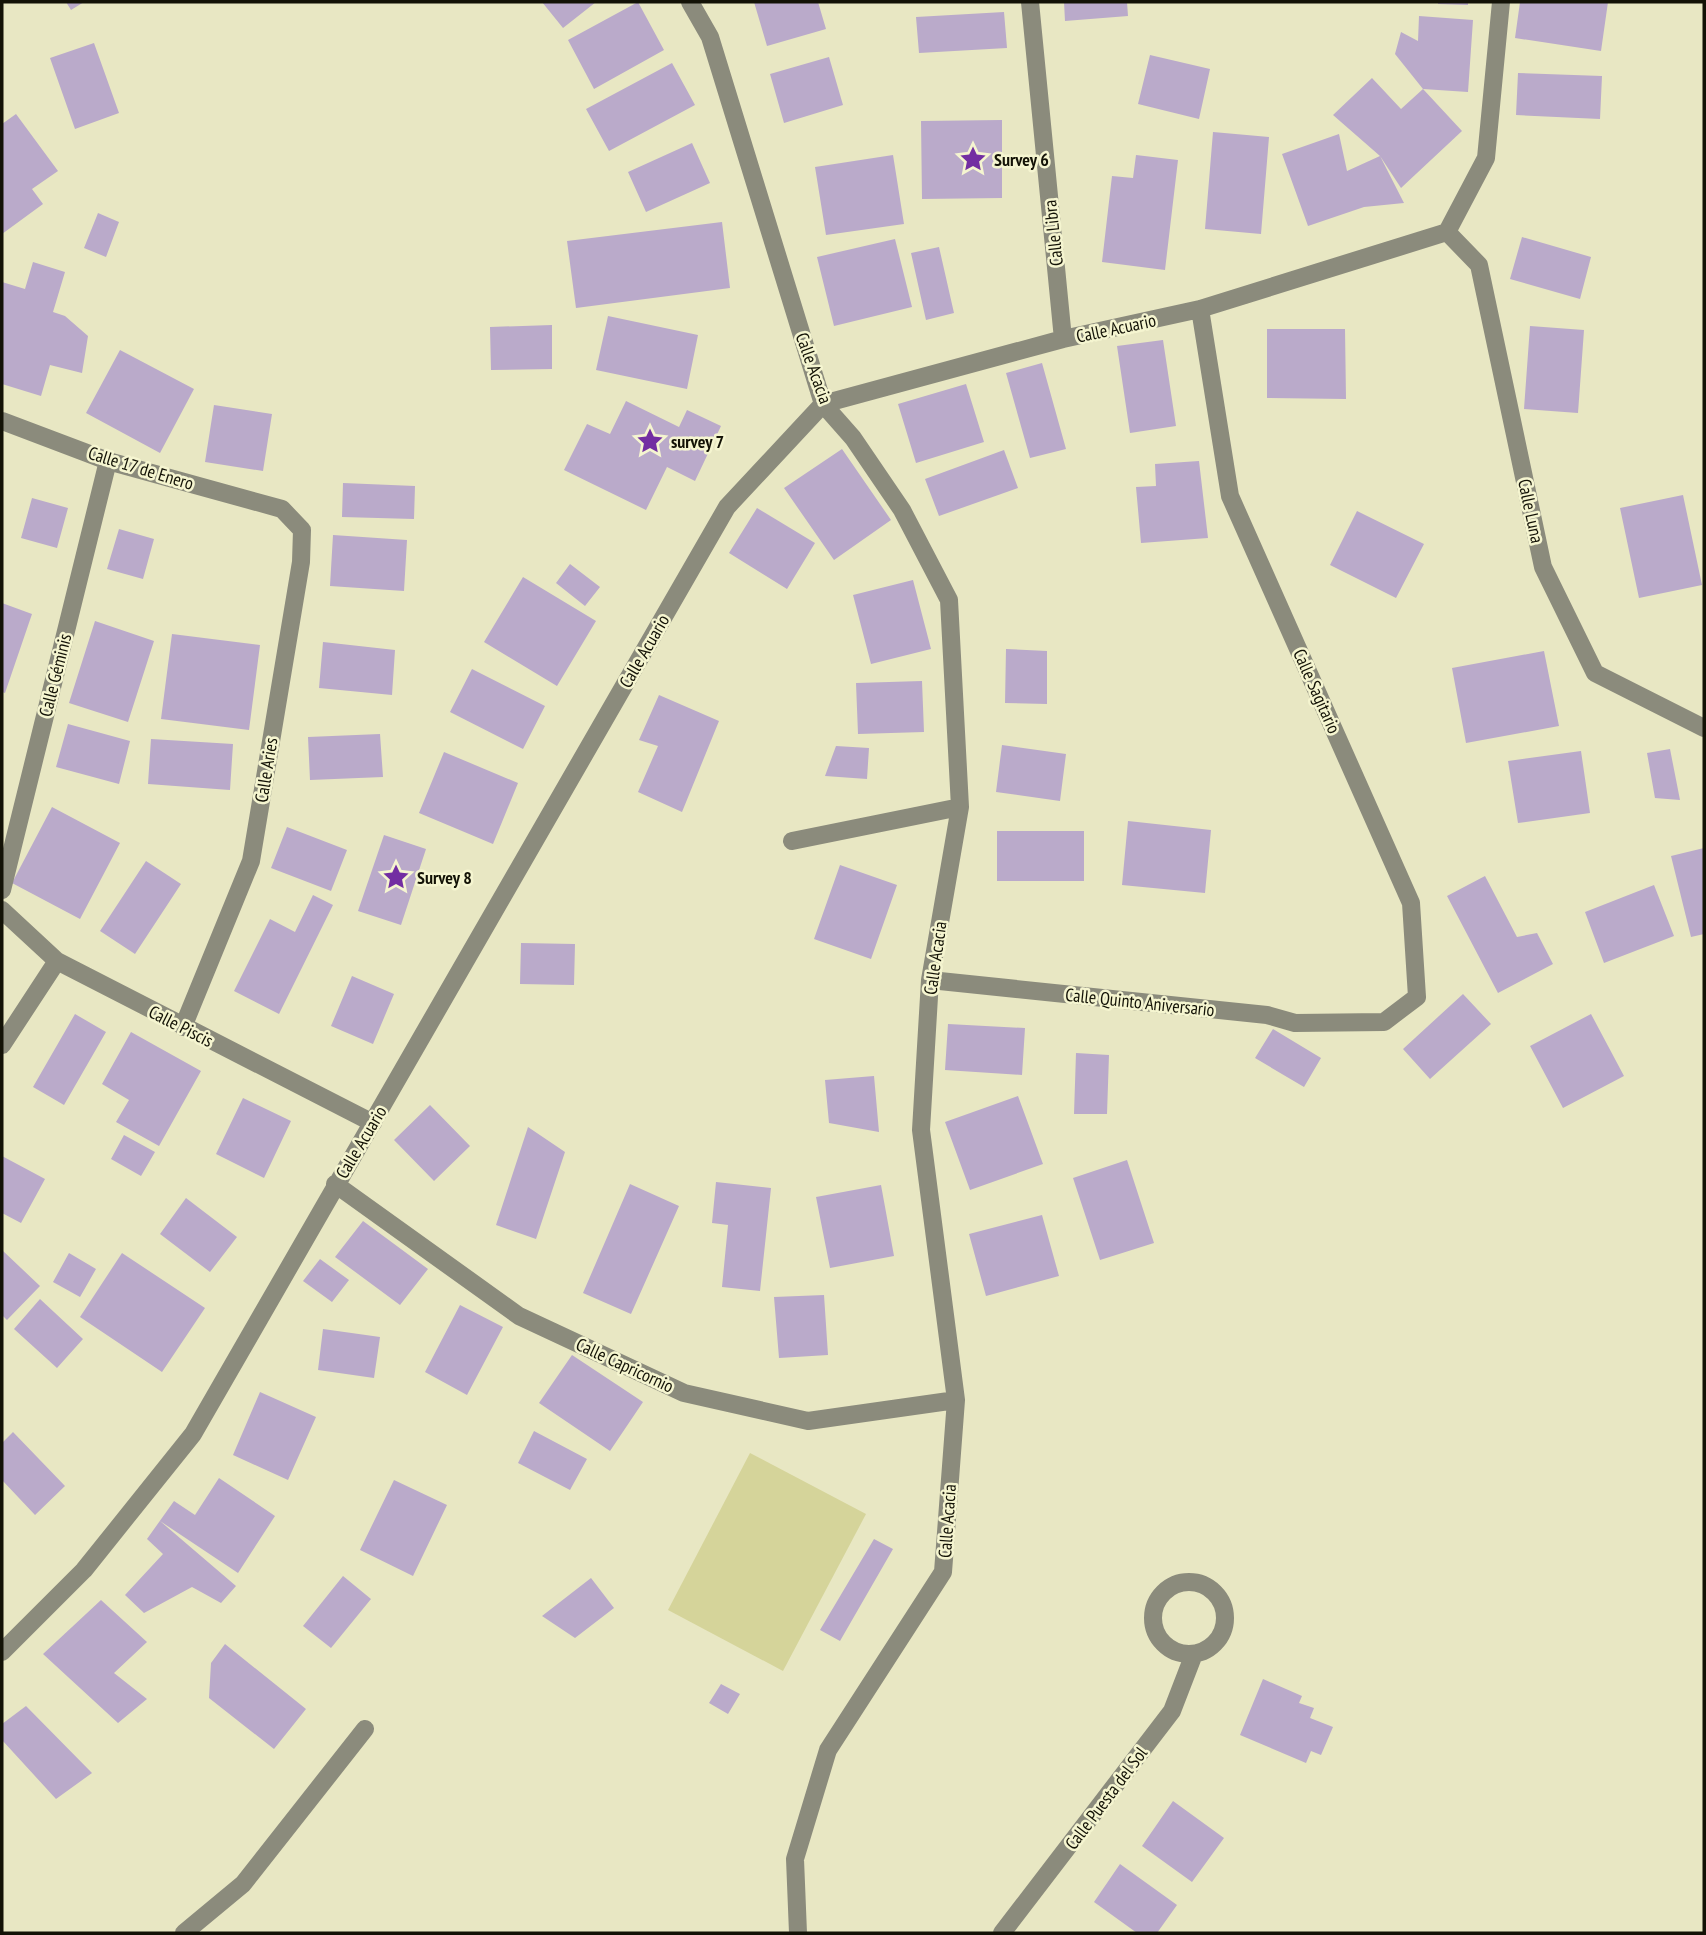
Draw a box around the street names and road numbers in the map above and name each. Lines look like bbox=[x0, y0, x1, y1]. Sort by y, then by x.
street label: Calle Libra bbox=[1038, 199, 1068, 267]
street label: Calle Acuario bbox=[1074, 308, 1158, 348]
street label: Calle Acacia bbox=[791, 329, 837, 407]
street label: Calle 17 de Enero bbox=[86, 441, 197, 495]
street label: Calle Luna bbox=[1513, 477, 1549, 545]
street label: Calle Acuario bbox=[614, 610, 674, 692]
street label: Calle Géminis bbox=[34, 631, 76, 719]
street label: Calle Sagitario bbox=[1288, 645, 1346, 737]
street label: Calle Aries bbox=[250, 736, 282, 804]
street label: Calle Acacia bbox=[918, 920, 952, 996]
street label: Calle Quinto Aniversario bbox=[1064, 983, 1216, 1021]
street label: Calle Piscis bbox=[145, 1000, 217, 1052]
street label: Calle Acuario bbox=[330, 1101, 392, 1183]
street label: Calle Capricornio bbox=[573, 1332, 678, 1398]
street label: Calle Acacia bbox=[933, 1483, 961, 1559]
street label: Calle Puesta del Sol bbox=[1060, 1741, 1153, 1854]

